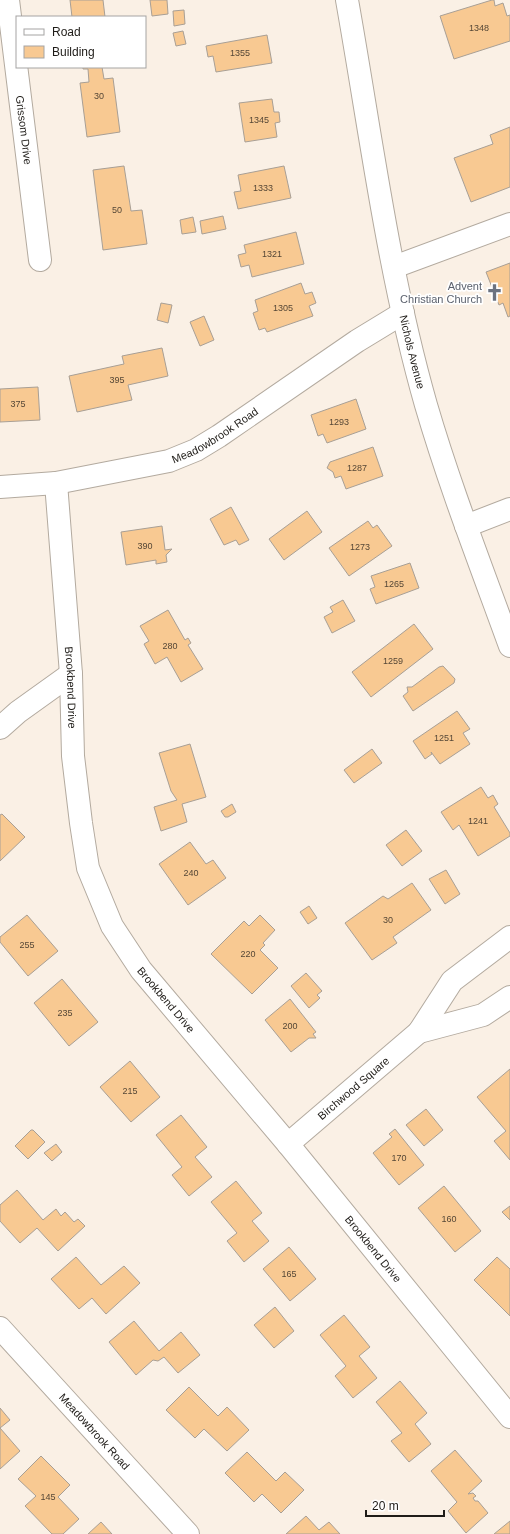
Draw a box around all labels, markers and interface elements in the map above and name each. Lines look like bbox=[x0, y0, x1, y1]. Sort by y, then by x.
legend bbox=[16, 16, 146, 68]
house number: 1348 bbox=[469, 23, 489, 33]
text: Road bbox=[52, 25, 81, 39]
text: Building bbox=[52, 45, 95, 59]
house number: 1355 bbox=[230, 48, 250, 58]
house number: 30 bbox=[94, 91, 104, 101]
street label: Grissom Drive bbox=[14, 95, 34, 165]
house number: 1345 bbox=[249, 115, 269, 125]
house number: 1333 bbox=[253, 183, 273, 193]
house number: 50 bbox=[112, 205, 122, 215]
house number: 1321 bbox=[262, 249, 282, 259]
place label: Advent Christian Church bbox=[400, 280, 482, 305]
church icon: Advent Christian Church bbox=[485, 282, 505, 302]
house number: 1305 bbox=[273, 303, 293, 313]
street label: Nichols Avenue bbox=[397, 314, 427, 390]
house number: 395 bbox=[109, 375, 125, 385]
house number: 375 bbox=[10, 399, 26, 409]
street label: Meadowbrook Road bbox=[170, 405, 260, 465]
house number: 1293 bbox=[329, 417, 349, 427]
house number: 1287 bbox=[347, 463, 367, 473]
house number: 390 bbox=[137, 541, 153, 551]
house number: 1273 bbox=[350, 542, 370, 552]
house number: 1265 bbox=[384, 579, 404, 589]
house number: 280 bbox=[162, 641, 178, 651]
street label: Brookbend Drive bbox=[63, 646, 78, 729]
house number: 1259 bbox=[383, 656, 403, 666]
house number: 1251 bbox=[434, 733, 454, 743]
house number: 1241 bbox=[468, 816, 488, 826]
house number: 240 bbox=[183, 868, 199, 878]
house number: 30 bbox=[383, 915, 393, 925]
house number: 255 bbox=[19, 940, 35, 950]
house number: 220 bbox=[240, 949, 256, 959]
street label: Brookbend Drive bbox=[135, 965, 197, 1035]
house number: 235 bbox=[57, 1008, 73, 1018]
house number: 200 bbox=[282, 1021, 298, 1031]
street label: Birchwood Square bbox=[315, 1054, 391, 1122]
house number: 215 bbox=[122, 1086, 138, 1096]
house number: 170 bbox=[391, 1153, 407, 1163]
street label: Brookbend Drive bbox=[343, 1213, 404, 1284]
house number: 160 bbox=[441, 1214, 457, 1224]
house number: 165 bbox=[281, 1269, 297, 1279]
street label: Meadowbrook Road bbox=[57, 1391, 132, 1472]
house number: 145 bbox=[40, 1492, 56, 1502]
scale bar bbox=[366, 1492, 444, 1518]
text: 20 m bbox=[372, 1499, 399, 1513]

